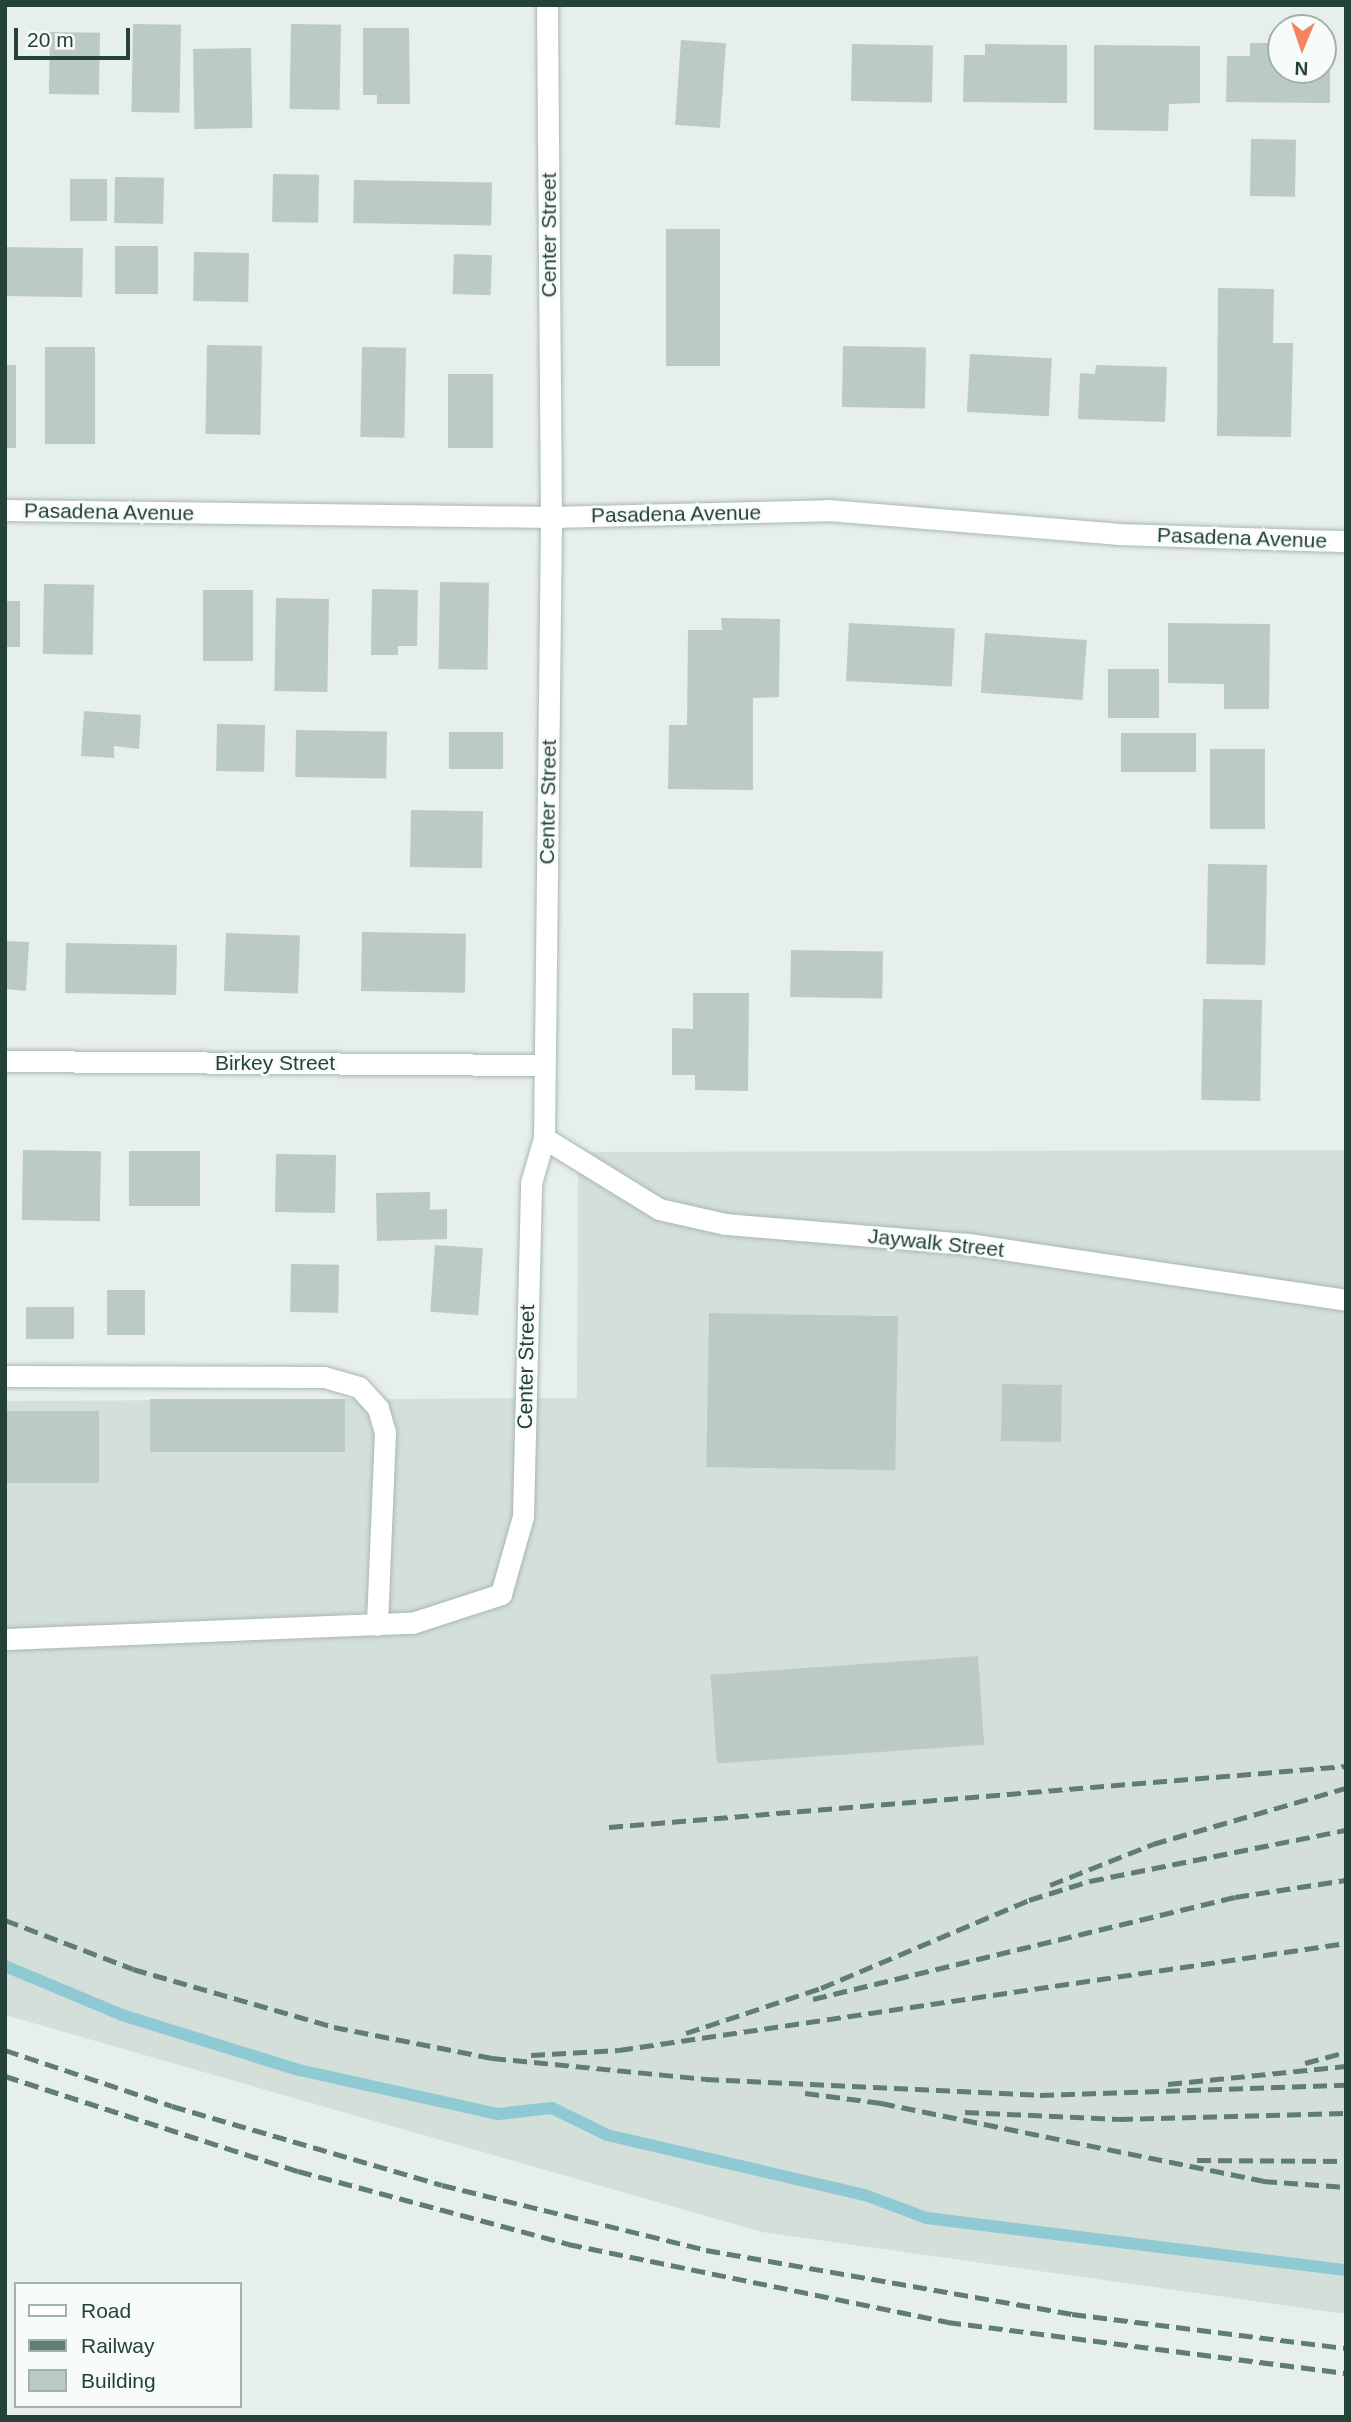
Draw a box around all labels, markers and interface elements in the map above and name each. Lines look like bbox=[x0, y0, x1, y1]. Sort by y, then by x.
scale bar bbox=[18, 14, 133, 58]
north arrow bbox=[1267, 14, 1337, 84]
text: 20 m bbox=[27, 28, 74, 51]
text: N bbox=[1294, 58, 1309, 79]
street label: Center Street bbox=[536, 173, 562, 297]
street label: Pasadena Avenue bbox=[23, 498, 195, 526]
street label: Pasadena Avenue bbox=[590, 500, 762, 528]
street label: Pasadena Avenue bbox=[1156, 522, 1328, 554]
street label: Center Street bbox=[534, 739, 562, 865]
street label: Birkey Street bbox=[215, 1050, 335, 1076]
street label: Jaywalk Street bbox=[867, 1223, 1005, 1263]
street label: Center Street bbox=[512, 1304, 540, 1430]
legend bbox=[14, 2282, 242, 2408]
text: Road bbox=[81, 2299, 131, 2322]
text: Railway bbox=[81, 2334, 155, 2357]
text: Building bbox=[81, 2369, 156, 2392]

